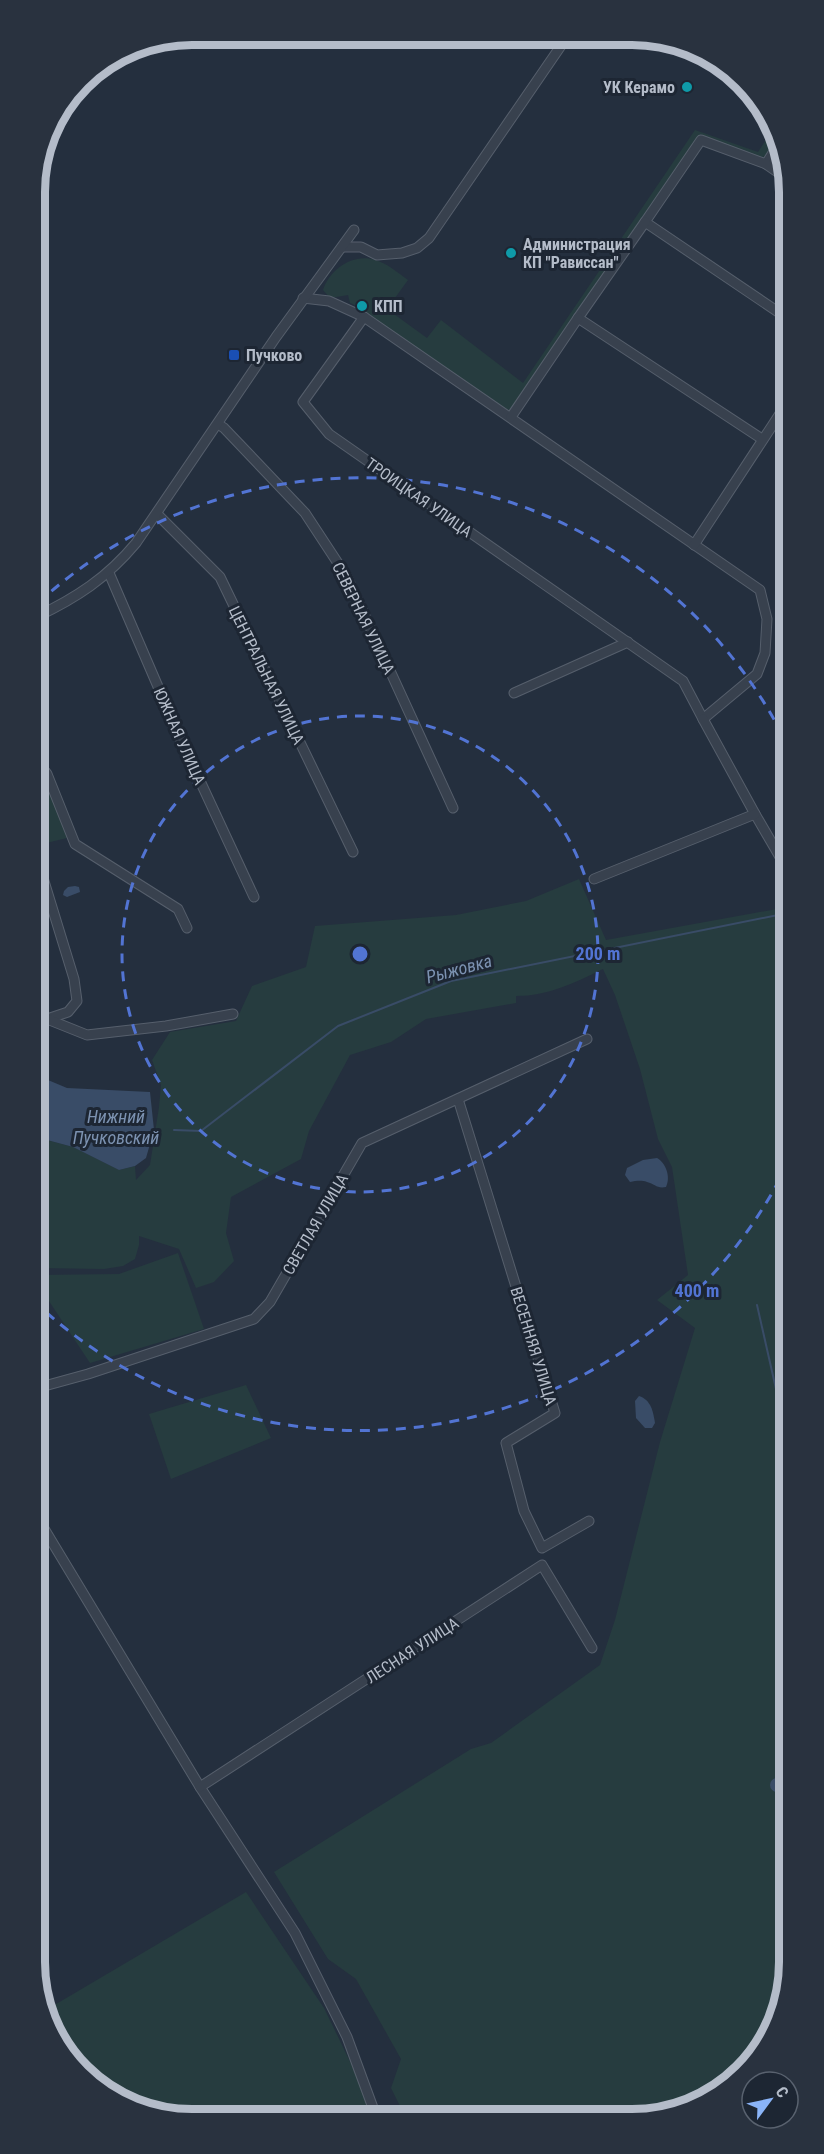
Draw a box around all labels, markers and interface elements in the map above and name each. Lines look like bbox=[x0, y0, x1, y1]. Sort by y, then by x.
place label: УК Керамо bbox=[603, 78, 675, 97]
marker: УК Керамо bbox=[680, 80, 694, 94]
place label: Администрация КП "Рависсан" bbox=[523, 235, 631, 272]
marker: Администрация КП "Рависсан" bbox=[504, 246, 518, 260]
place label: КПП bbox=[374, 297, 403, 316]
marker: КПП bbox=[355, 299, 369, 313]
place label: Пучково bbox=[246, 346, 302, 365]
marker: Пучково bbox=[227, 348, 241, 362]
street label: ТРОИЦКАЯ УЛИЦА bbox=[362, 454, 476, 541]
street label: СЕВЕРНАЯ УЛИЦА bbox=[328, 559, 399, 677]
street label: ЦЕНТРАЛЬНАЯ УЛИЦА bbox=[225, 603, 308, 748]
street label: ЮЖНАЯ УЛИЦА bbox=[150, 685, 209, 788]
text: 200 m bbox=[576, 943, 620, 964]
centre of rings bbox=[350, 944, 370, 964]
water label: Рыжовка bbox=[424, 950, 494, 987]
water label: Нижний Пучковский bbox=[73, 1106, 159, 1148]
street label: СВЕТЛАЯ УЛИЦА bbox=[279, 1170, 352, 1278]
text: 400 m bbox=[675, 1280, 719, 1301]
street label: ВЕСЕННЯЯ УЛИЦА bbox=[506, 1285, 561, 1408]
street label: ЛЕСНАЯ УЛИЦА bbox=[362, 1613, 462, 1687]
north arrow bbox=[740, 2070, 800, 2130]
text: С bbox=[772, 2083, 793, 2101]

